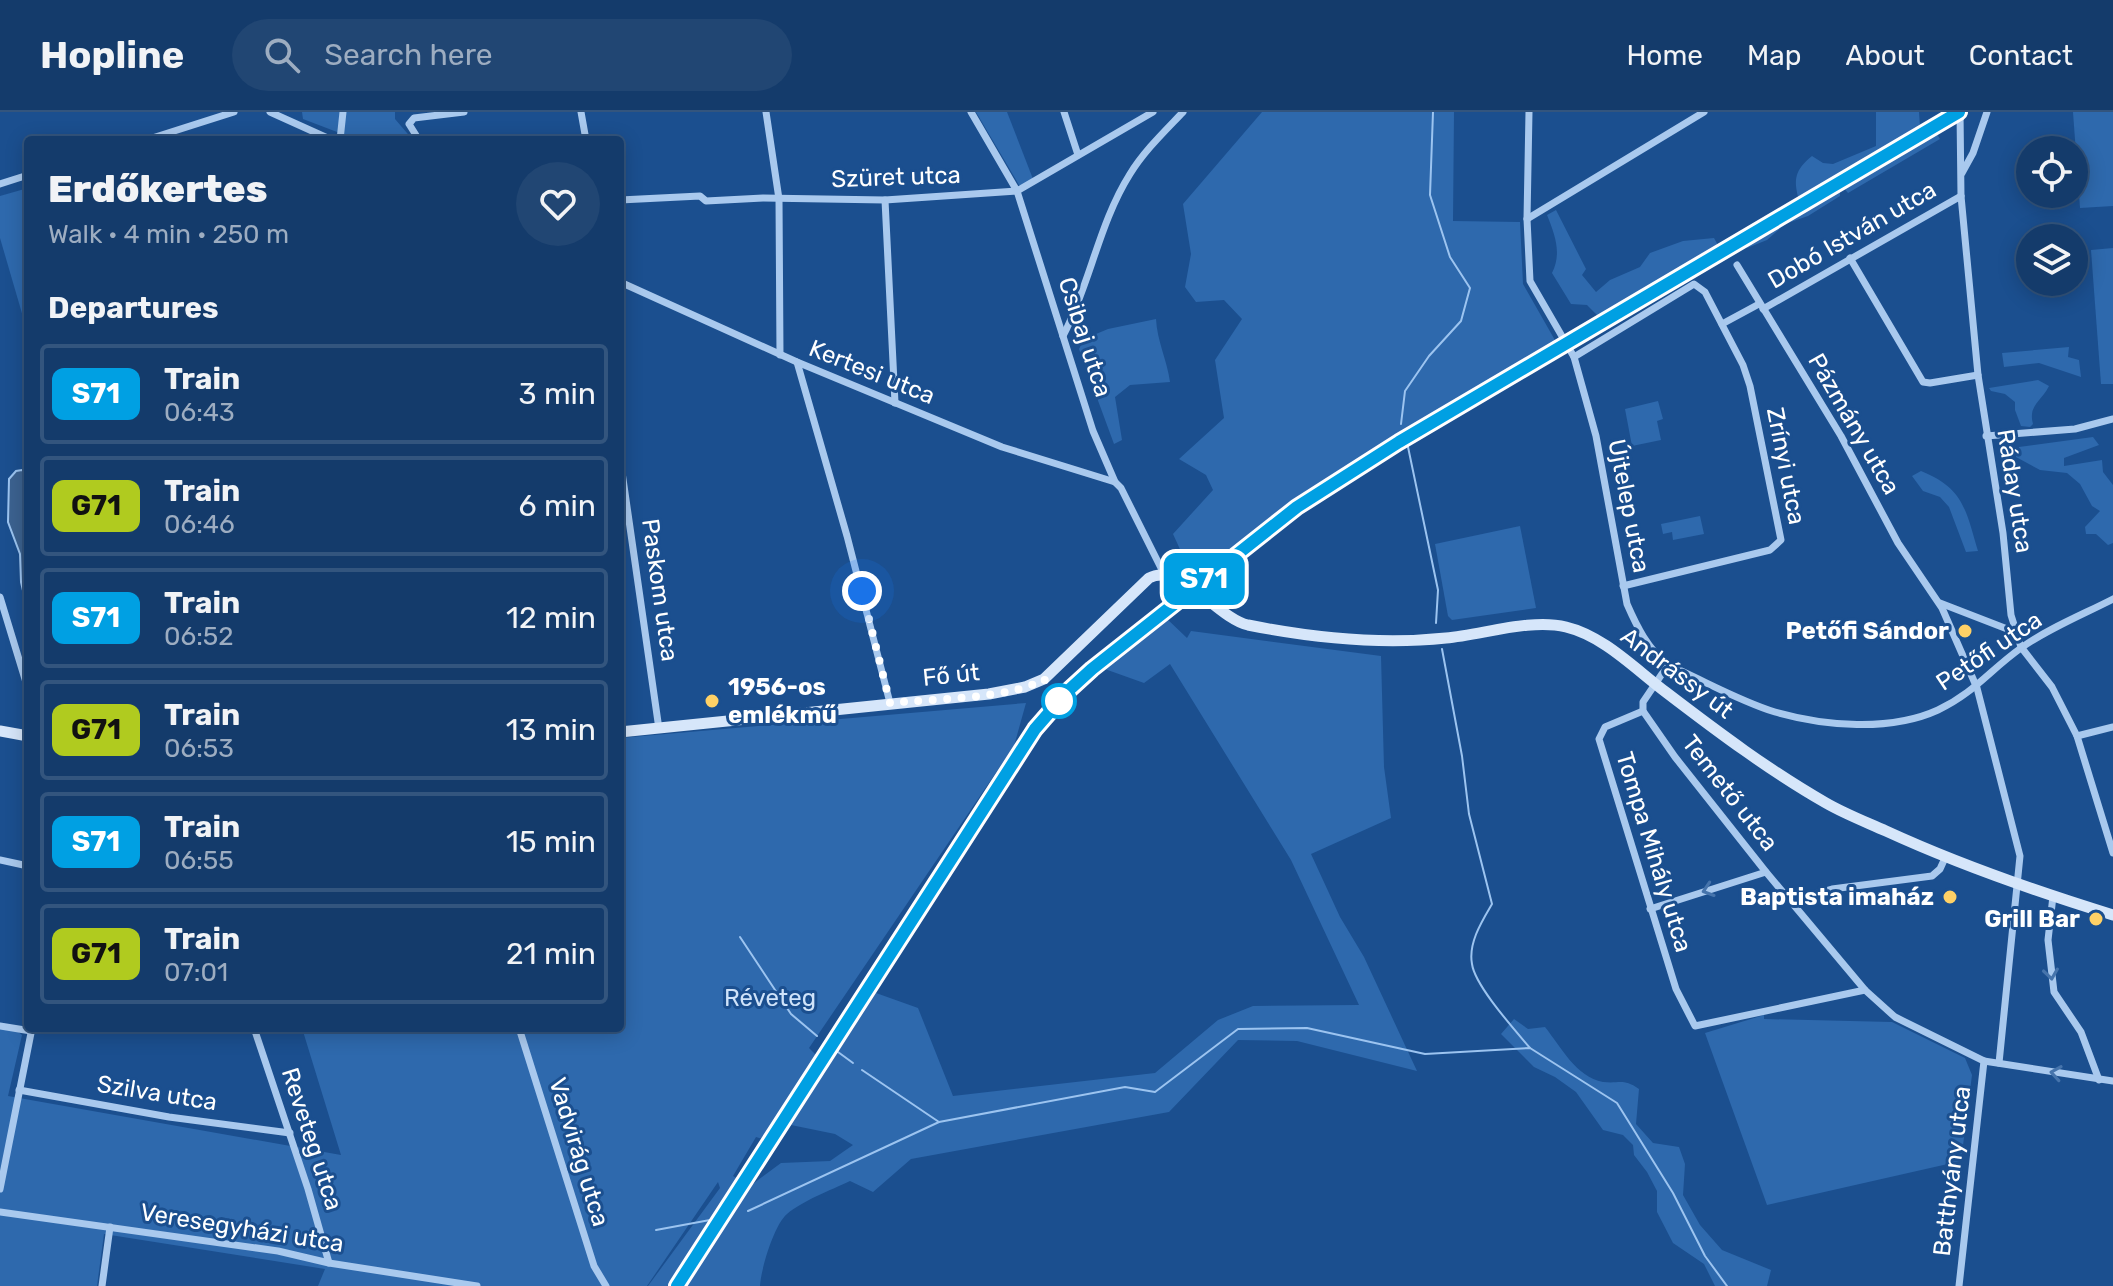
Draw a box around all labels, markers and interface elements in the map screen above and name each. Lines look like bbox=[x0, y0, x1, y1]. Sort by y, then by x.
search box bbox=[232, 19, 792, 91]
text: Hopline bbox=[40, 32, 184, 78]
icon: search bbox=[260, 33, 304, 77]
text: Search here bbox=[324, 37, 493, 73]
text: Home bbox=[1626, 39, 1703, 72]
text: Map bbox=[1747, 39, 1801, 72]
text: About bbox=[1845, 39, 1925, 72]
text: Contact bbox=[1969, 39, 2073, 72]
map controls bbox=[2016, 136, 2088, 296]
button: locate bbox=[2016, 136, 2088, 208]
street label: Szüret utca bbox=[831, 161, 961, 193]
button: heart bbox=[516, 162, 600, 246]
text: Erdőkertes bbox=[48, 166, 268, 212]
street label: Dobó István utca bbox=[1763, 176, 1941, 294]
text: Walk · 4 min · 250 m bbox=[48, 219, 289, 250]
button: layers bbox=[2016, 224, 2088, 296]
street label: Csibaj utca bbox=[1053, 274, 1117, 400]
text: Departures bbox=[48, 290, 219, 326]
street label: Kertesi utca bbox=[805, 334, 939, 410]
street label: Pázmány utca bbox=[1802, 348, 1906, 500]
text: Train bbox=[164, 361, 240, 397]
text: 3 min bbox=[519, 376, 596, 412]
text: S71 bbox=[72, 377, 120, 410]
text: 06:43 bbox=[164, 397, 235, 428]
street label: Zrínyi utca bbox=[1761, 405, 1811, 527]
street label: Ráday utca bbox=[1991, 427, 2039, 555]
street label: Újtelep utca bbox=[1602, 437, 1656, 575]
text: Train bbox=[164, 473, 240, 509]
text: 6 min bbox=[518, 488, 596, 524]
text: G71 bbox=[71, 489, 121, 522]
text: 06:46 bbox=[164, 509, 235, 540]
street label: Paskom utca bbox=[636, 517, 684, 663]
line badge: S71 bbox=[1158, 553, 1250, 605]
text: S71 bbox=[1180, 562, 1228, 595]
your location bbox=[842, 571, 882, 611]
text: Train bbox=[164, 585, 240, 621]
text: 12 min bbox=[506, 600, 596, 636]
text: S71 bbox=[72, 601, 120, 634]
street label: Petőfi utca bbox=[1931, 606, 2047, 696]
place label: Petőfi Sándor bbox=[1785, 617, 1949, 645]
text: 06:52 bbox=[164, 621, 234, 652]
street label: Andrássy út bbox=[1615, 622, 1739, 724]
marker: Petőfi Sándor bbox=[1956, 622, 1974, 640]
street label: Fő út bbox=[921, 658, 981, 692]
place label: 1956-os emlékmű bbox=[728, 673, 837, 729]
unlabelled marker bbox=[1042, 684, 1076, 718]
marker: 1956-os emlékmű bbox=[703, 692, 721, 710]
text: Train bbox=[164, 697, 240, 733]
text: 13 min bbox=[506, 712, 596, 748]
text: G71 bbox=[71, 713, 121, 746]
street label: Temető utca bbox=[1676, 730, 1784, 856]
text: 06:53 bbox=[164, 733, 234, 764]
street label: Tompa Mihály utca bbox=[1610, 749, 1698, 955]
text: Train bbox=[164, 809, 240, 845]
text: 15 min bbox=[506, 824, 596, 860]
text: S71 bbox=[72, 825, 120, 858]
text: 06:55 bbox=[164, 845, 234, 876]
one-way arrow bbox=[1702, 881, 1716, 897]
place label: Baptista imaház bbox=[1740, 883, 1934, 911]
marker: Baptista imaház bbox=[1941, 888, 1959, 906]
place label: Grill Bar bbox=[1984, 905, 2080, 933]
marker: Grill Bar bbox=[2087, 910, 2105, 928]
text: Train bbox=[164, 921, 240, 957]
text: 21 min bbox=[506, 936, 596, 972]
text: G71 bbox=[71, 937, 121, 970]
text: 07:01 bbox=[164, 957, 228, 988]
one-way arrow bbox=[2042, 967, 2059, 981]
park label: Réveteg bbox=[724, 984, 816, 1012]
street label: Reveteg utca bbox=[276, 1064, 348, 1214]
one-way arrow bbox=[2049, 1065, 2063, 1082]
street label: Szilva utca bbox=[95, 1070, 219, 1116]
street label: Vadvirág utca bbox=[543, 1074, 615, 1230]
street label: Batthyány utca bbox=[1928, 1084, 1976, 1258]
street label: Veresegyházi utca bbox=[138, 1198, 346, 1258]

